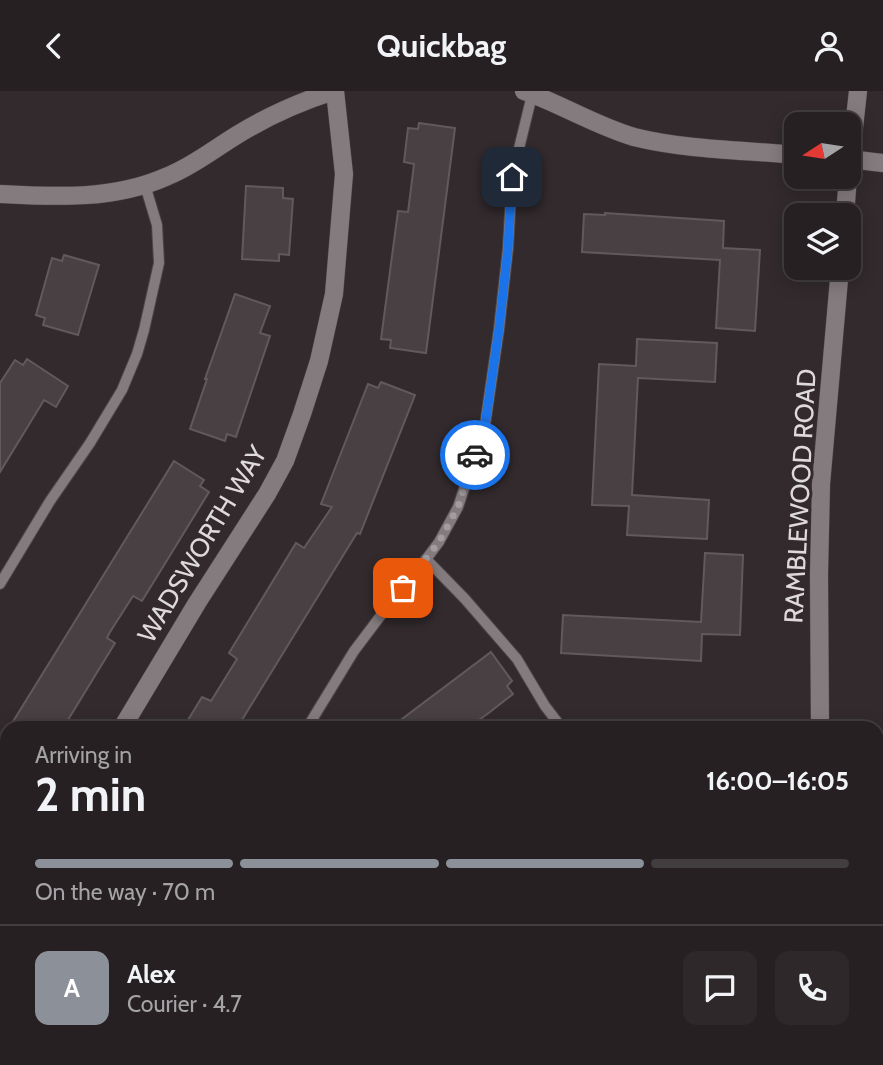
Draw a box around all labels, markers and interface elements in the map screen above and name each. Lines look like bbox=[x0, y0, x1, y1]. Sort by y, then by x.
text: Quickbag bbox=[377, 26, 506, 65]
icon: back bbox=[35, 27, 73, 65]
icon: person bbox=[810, 27, 848, 65]
north arrow bbox=[784, 112, 861, 189]
map controls bbox=[784, 112, 861, 280]
pin bbox=[482, 147, 542, 207]
icon: home bbox=[493, 158, 531, 196]
button: layers bbox=[784, 203, 861, 280]
street label: RAMBLEWOOD ROAD bbox=[777, 368, 823, 624]
courier bbox=[440, 420, 510, 490]
icon: car bbox=[456, 436, 494, 474]
street label: WADSWORTH WAY bbox=[131, 439, 274, 648]
pin bbox=[373, 558, 433, 618]
icon: bag bbox=[384, 569, 422, 607]
text: Arriving in bbox=[35, 741, 132, 769]
text: 16:00–16:05 bbox=[706, 765, 849, 797]
text: 2 min bbox=[35, 767, 146, 823]
text: On the way · 70 m bbox=[35, 878, 215, 906]
button: chat bbox=[683, 951, 757, 1025]
button: phone bbox=[775, 951, 849, 1025]
text: Alex bbox=[127, 958, 176, 990]
text: A bbox=[64, 972, 80, 1004]
text: Courier · 4.7 bbox=[127, 990, 242, 1018]

